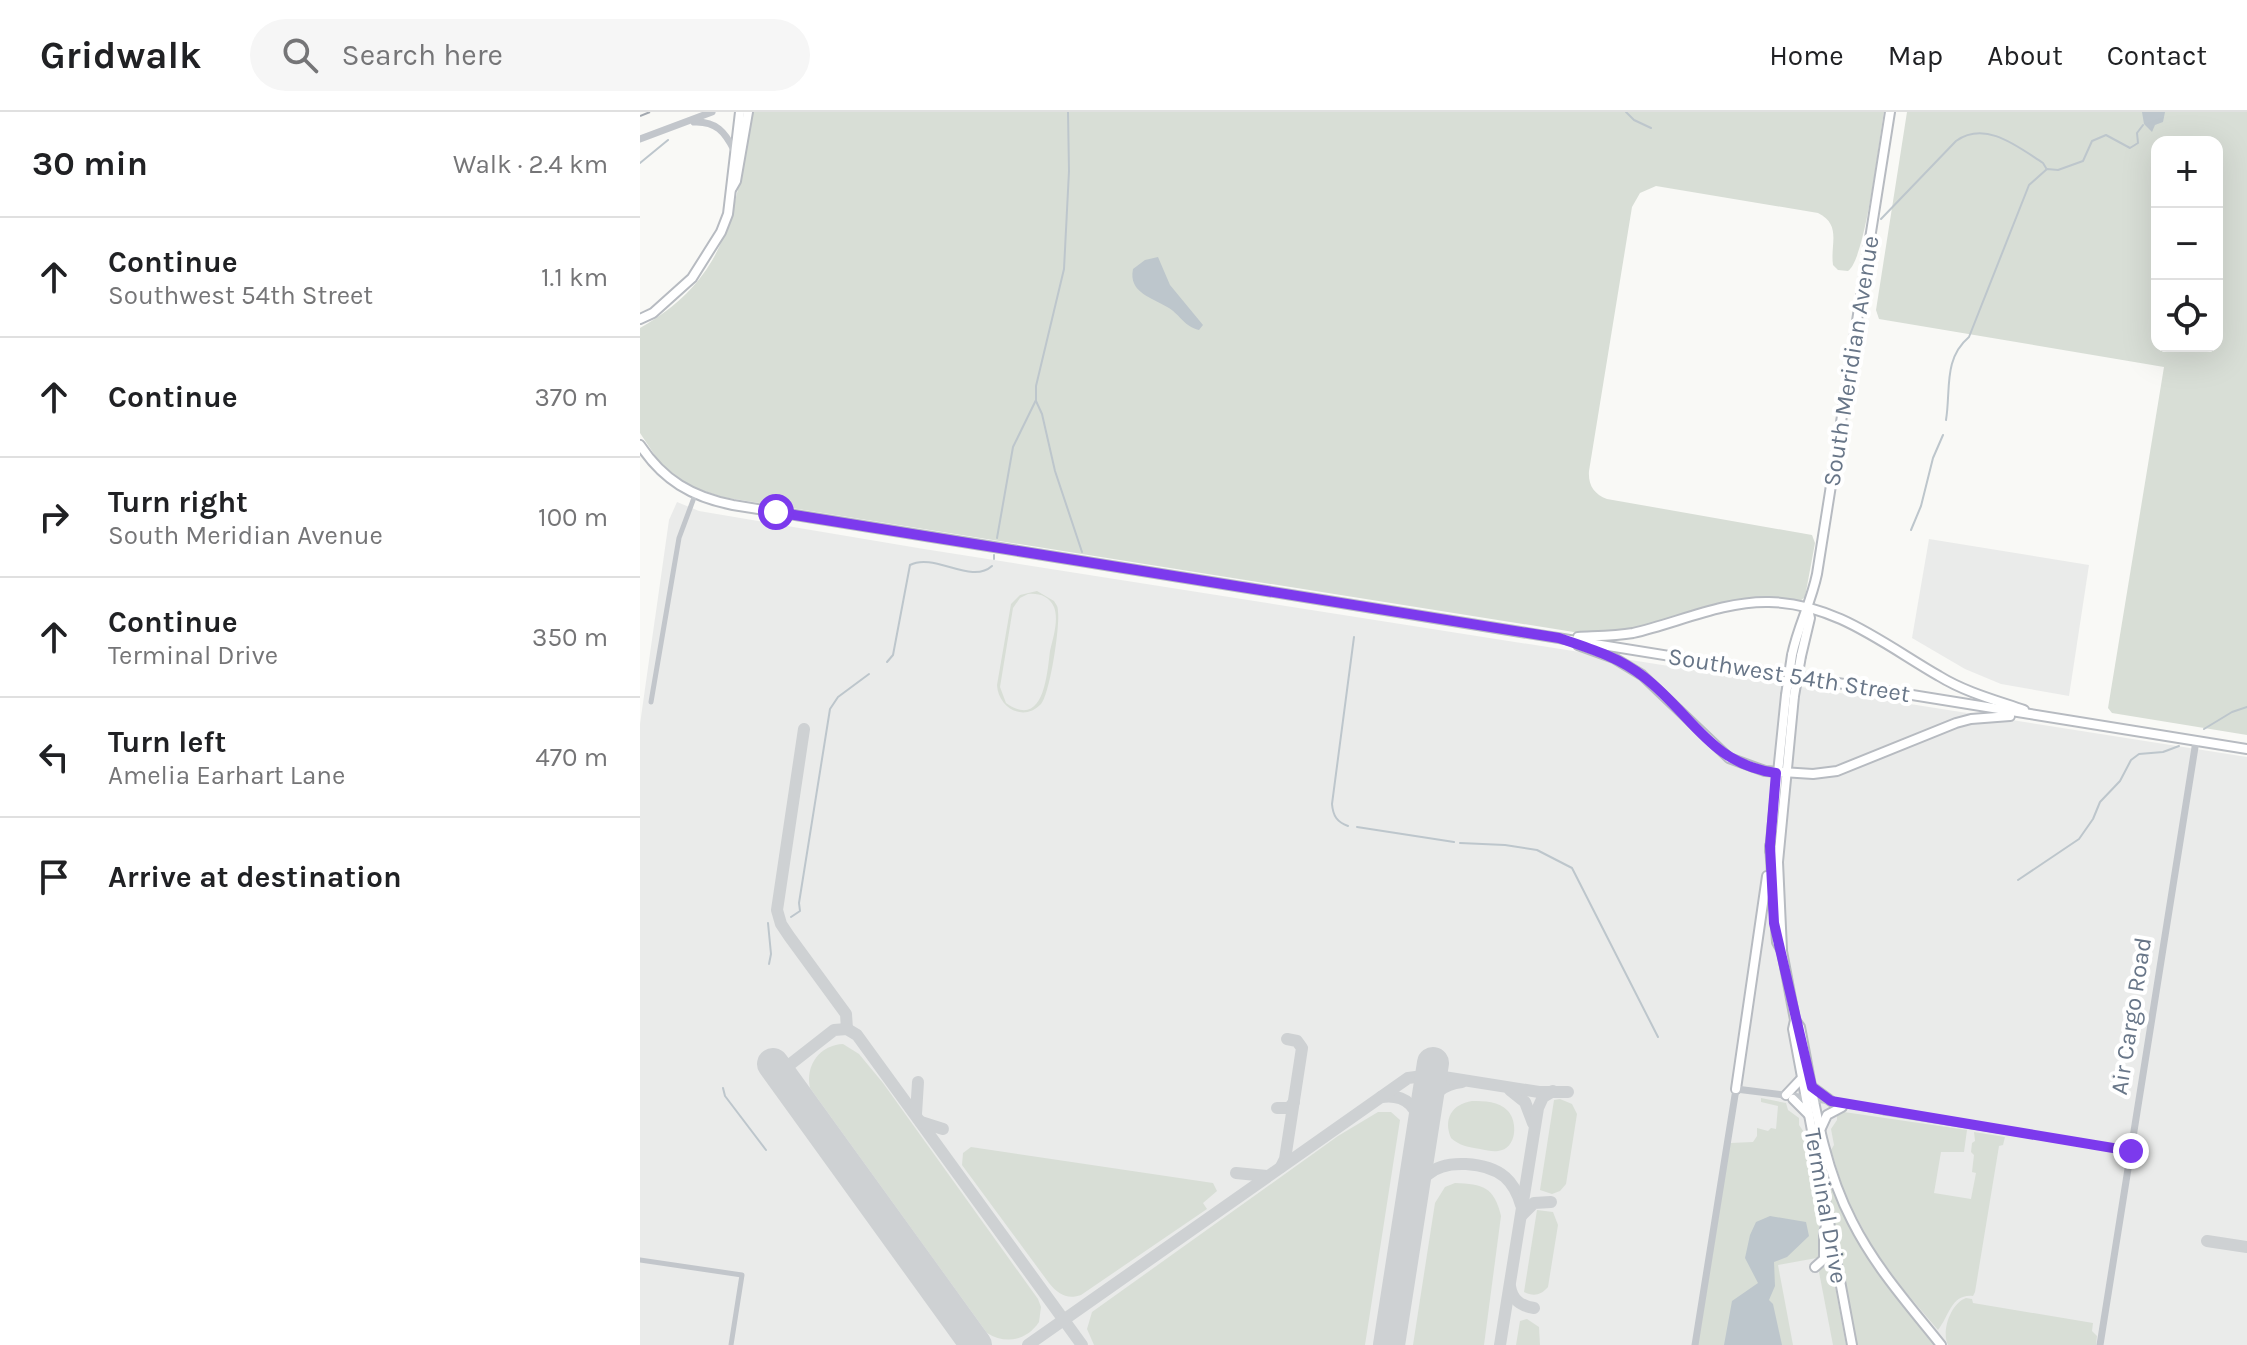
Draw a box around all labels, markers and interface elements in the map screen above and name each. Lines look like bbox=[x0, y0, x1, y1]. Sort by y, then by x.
search box bbox=[250, 19, 810, 91]
text: Gridwalk bbox=[40, 33, 202, 78]
icon: search bbox=[278, 33, 322, 77]
text: Search here bbox=[342, 37, 503, 73]
text: Home bbox=[1769, 39, 1844, 72]
text: Map bbox=[1888, 39, 1943, 72]
text: About bbox=[1987, 39, 2063, 72]
text: Contact bbox=[2107, 39, 2207, 72]
map controls bbox=[2151, 136, 2223, 352]
button: + bbox=[2151, 136, 2223, 208]
text: 30 min bbox=[32, 144, 148, 184]
text: Walk · 2.4 km bbox=[453, 149, 608, 180]
button: − bbox=[2151, 208, 2223, 280]
street label: South Meridian Avenue bbox=[1817, 234, 1885, 488]
text: Continue bbox=[108, 244, 238, 280]
icon: ahead bbox=[32, 255, 76, 299]
text: 1.1 km bbox=[541, 262, 608, 293]
text: Southwest 54th Street bbox=[108, 280, 373, 311]
button: locate bbox=[2151, 280, 2223, 352]
icon: ahead bbox=[32, 375, 76, 419]
text: Continue bbox=[108, 379, 238, 415]
text: 370 m bbox=[535, 382, 608, 413]
text: Turn right bbox=[108, 484, 248, 520]
route start bbox=[758, 494, 794, 530]
icon: right bbox=[32, 495, 76, 539]
text: 100 m bbox=[538, 502, 608, 533]
text: South Meridian Avenue bbox=[108, 520, 383, 551]
text: Continue bbox=[108, 604, 238, 640]
icon: ahead bbox=[32, 615, 76, 659]
text: 350 m bbox=[532, 622, 608, 653]
text: Terminal Drive bbox=[108, 640, 278, 671]
street label: Southwest 54th Street bbox=[1666, 642, 1912, 708]
text: Turn left bbox=[108, 724, 226, 760]
icon: left bbox=[32, 735, 76, 779]
text: 470 m bbox=[535, 742, 608, 773]
text: Amelia Earhart Lane bbox=[108, 760, 345, 791]
icon: arrive bbox=[32, 855, 76, 899]
text: Arrive at destination bbox=[108, 859, 402, 895]
street label: Air Cargo Road bbox=[2105, 935, 2157, 1097]
street label: Terminal Drive bbox=[1799, 1126, 1853, 1286]
route end bbox=[2113, 1133, 2149, 1169]

